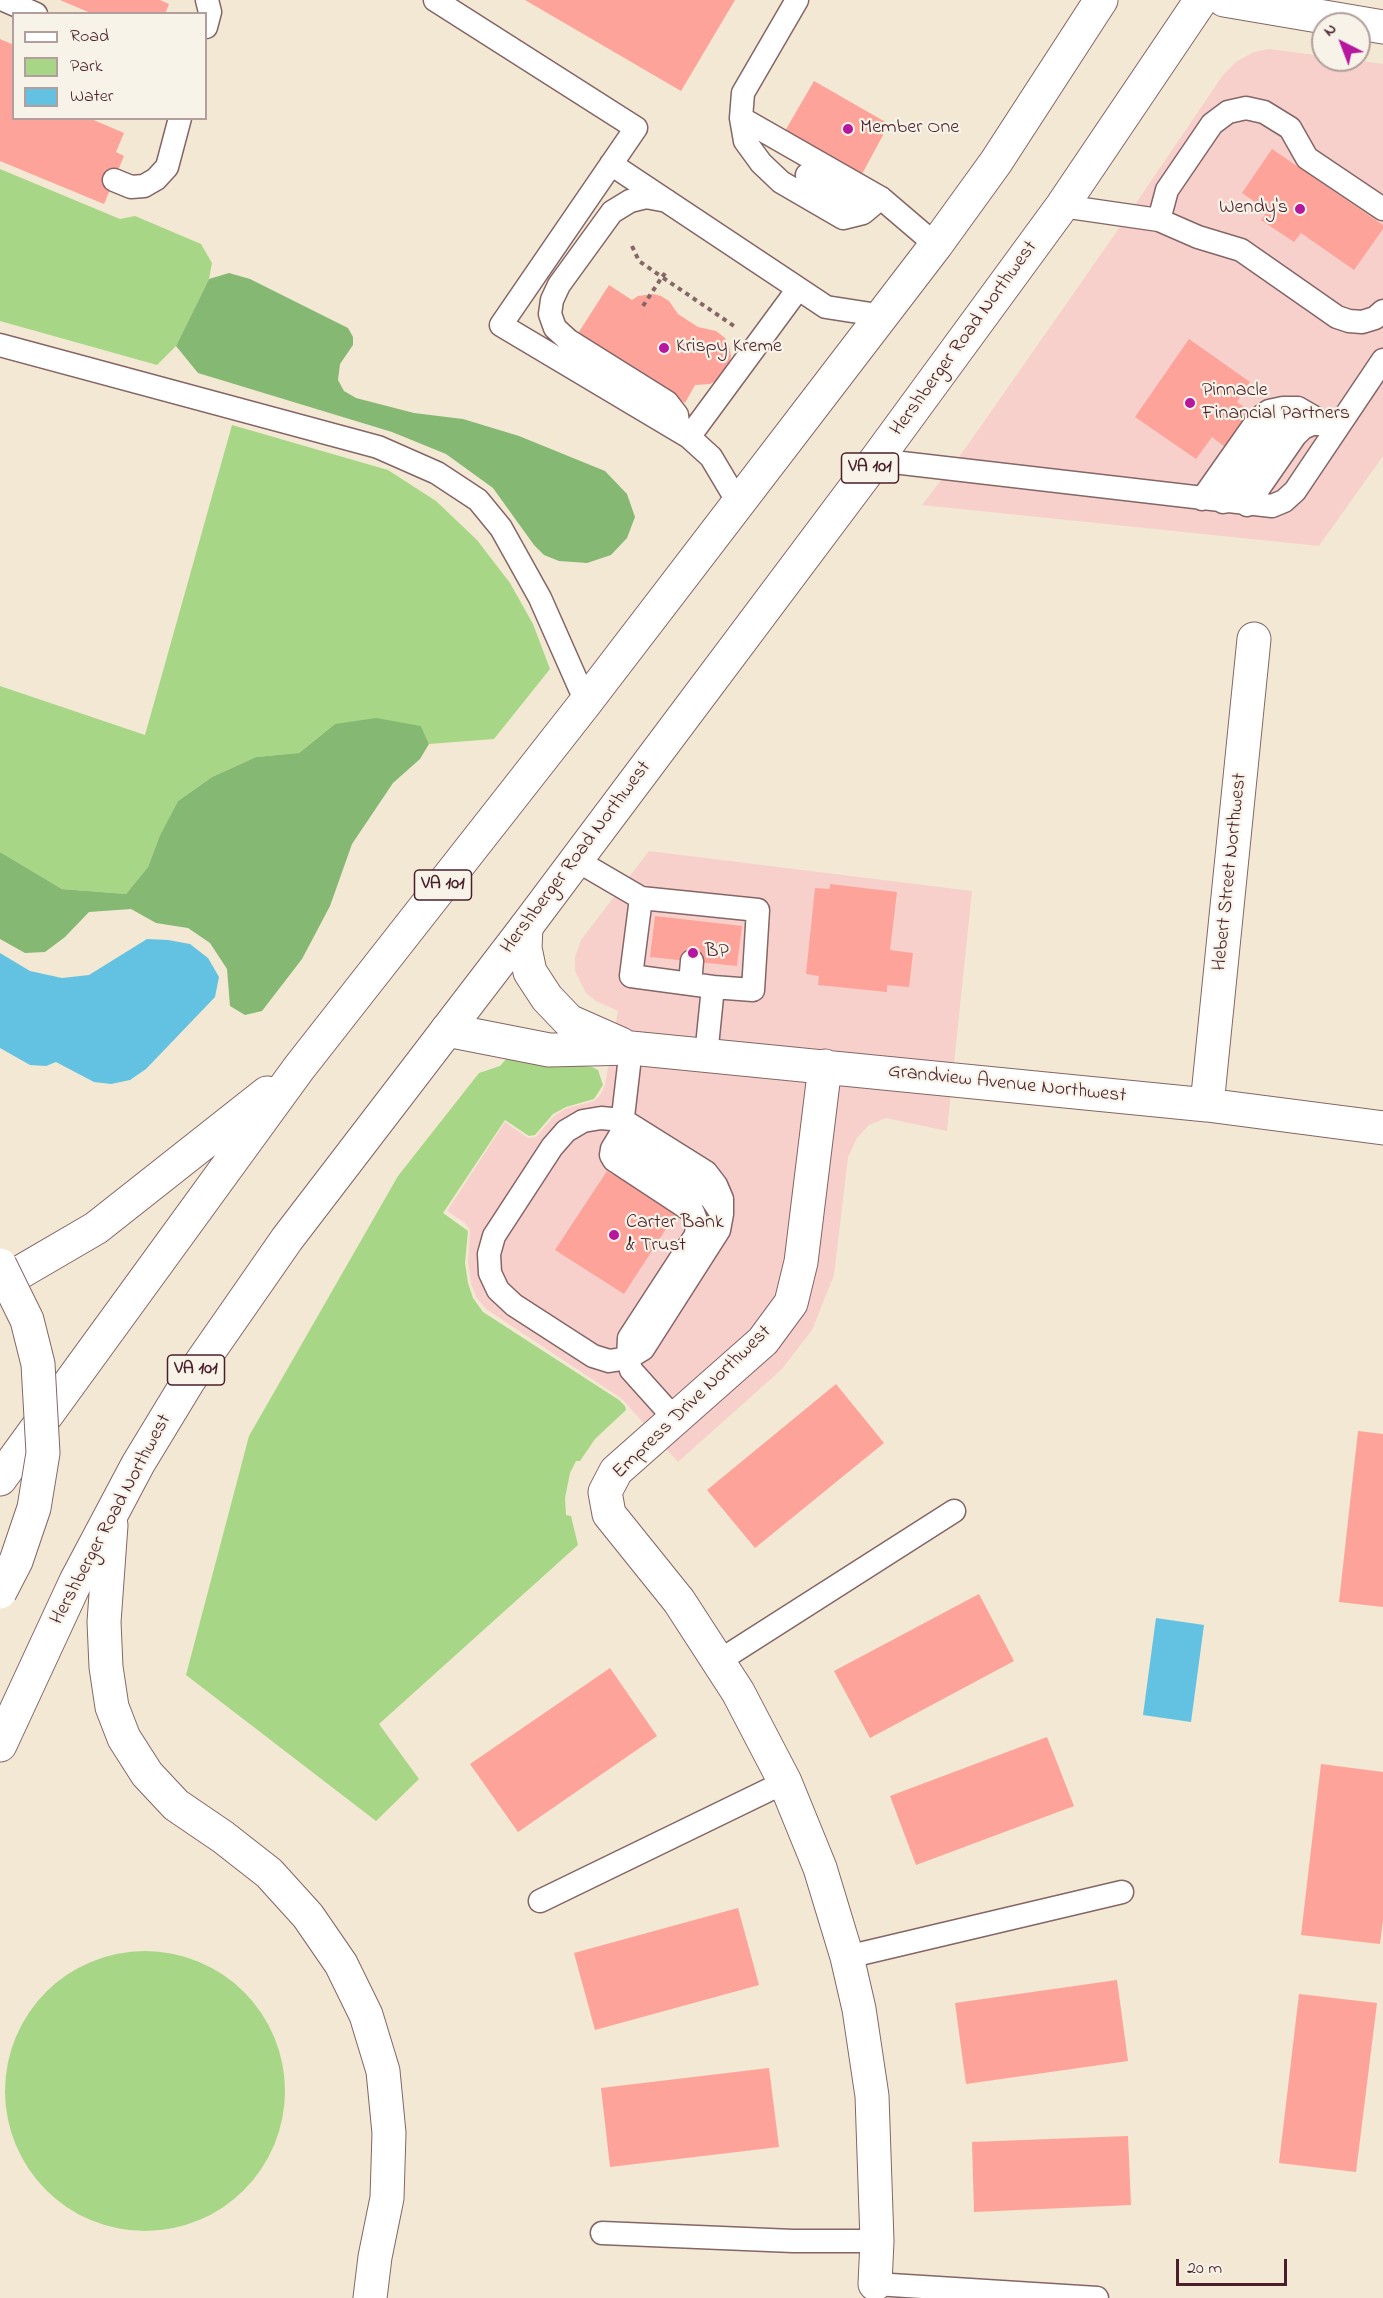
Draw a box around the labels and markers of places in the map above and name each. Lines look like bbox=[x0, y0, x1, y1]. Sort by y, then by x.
place label: Member One bbox=[860, 117, 959, 141]
marker: Member One bbox=[841, 122, 855, 136]
place label: Wendy's bbox=[1219, 197, 1288, 221]
marker: Wendy's bbox=[1293, 202, 1307, 216]
place label: Krispy Kreme bbox=[676, 336, 782, 360]
marker: Krispy Kreme bbox=[657, 341, 671, 355]
place label: Pinnacle Financial Partners bbox=[1202, 380, 1350, 427]
marker: Pinnacle Financial Partners bbox=[1183, 396, 1197, 410]
place label: BP bbox=[705, 941, 729, 965]
marker: BP bbox=[686, 946, 700, 960]
place label: Carter Bank & Trust bbox=[626, 1212, 724, 1259]
marker: Carter Bank & Trust bbox=[607, 1228, 621, 1242]

